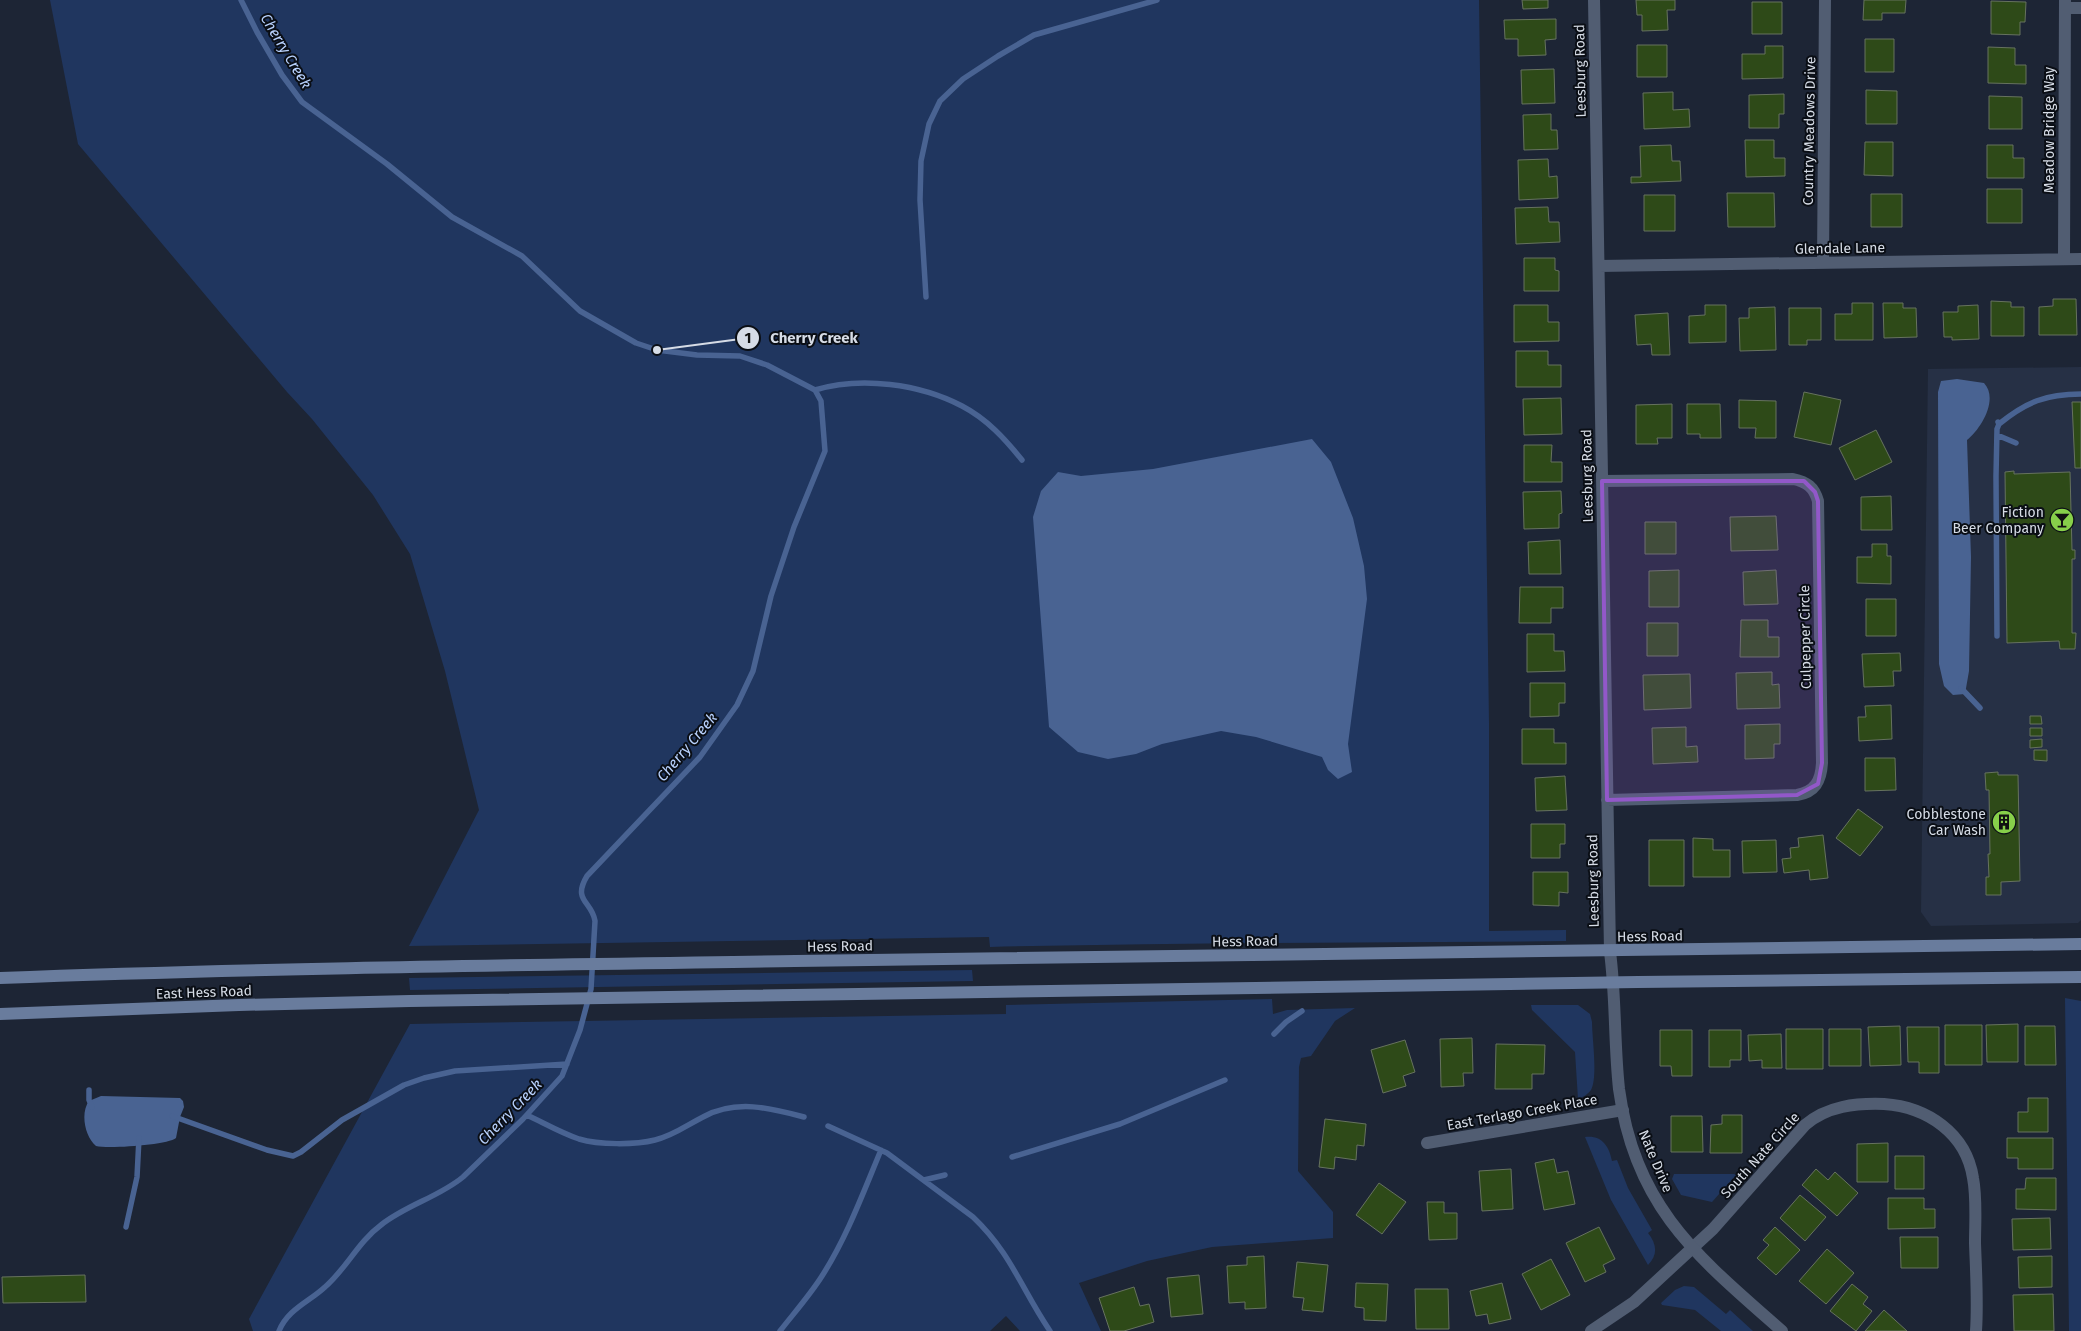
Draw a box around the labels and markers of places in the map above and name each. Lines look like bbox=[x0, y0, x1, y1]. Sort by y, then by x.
callout: Cherry Creek bbox=[736, 323, 868, 353]
place label: Fiction Beer Company bbox=[1953, 504, 2044, 537]
bar icon: Fiction Beer Company bbox=[2049, 507, 2075, 533]
place label: Cobblestone Car Wash bbox=[1907, 806, 1986, 839]
building icon: Cobblestone Car Wash bbox=[1991, 809, 2017, 835]

